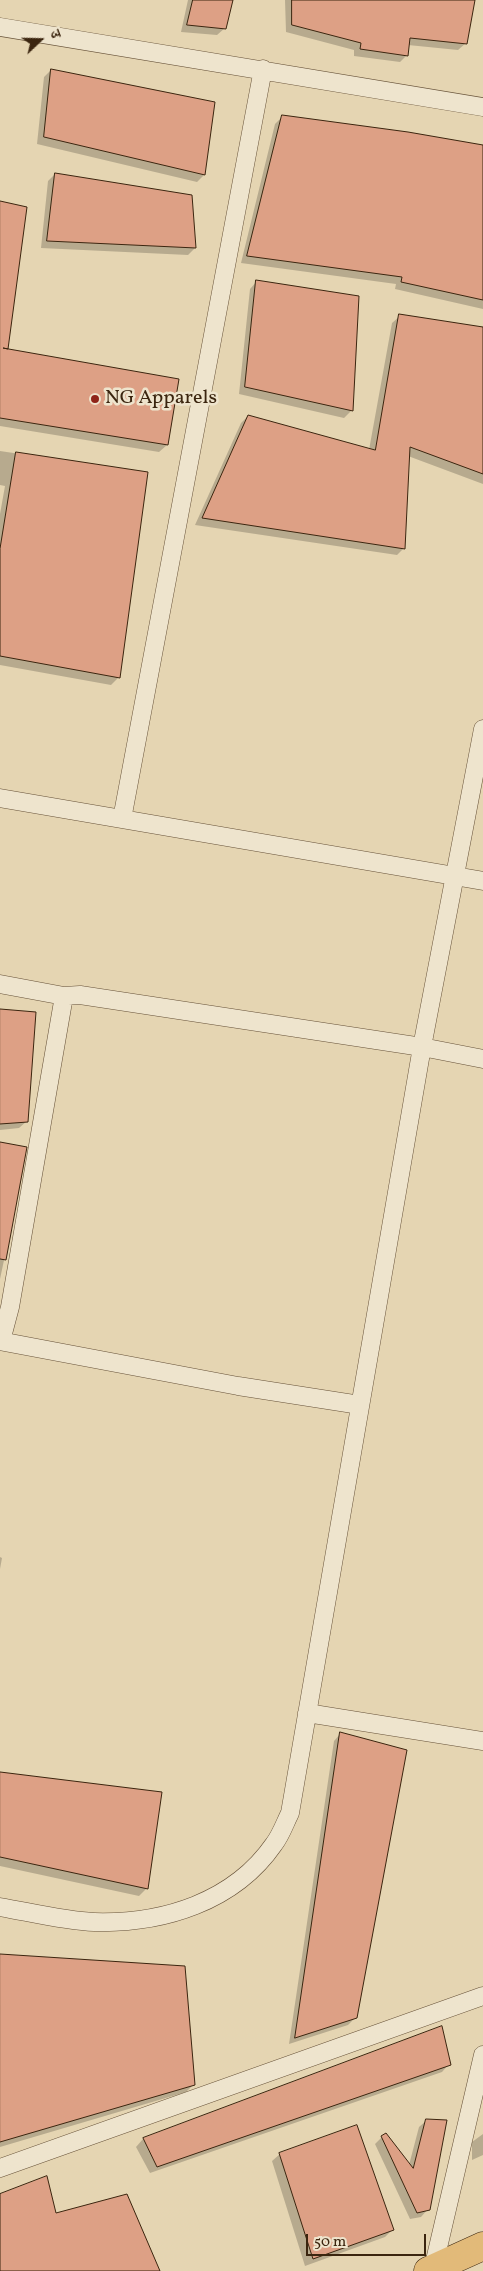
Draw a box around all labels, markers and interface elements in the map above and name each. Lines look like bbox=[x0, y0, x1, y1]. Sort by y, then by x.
north arrow bbox=[15, 15, 65, 65]
text: उ bbox=[44, 28, 65, 41]
place label: NG Apparels bbox=[105, 387, 217, 411]
marker: NG Apparels bbox=[89, 393, 101, 405]
scale bar bbox=[308, 2224, 428, 2256]
text: 50 m bbox=[314, 2232, 346, 2253]

